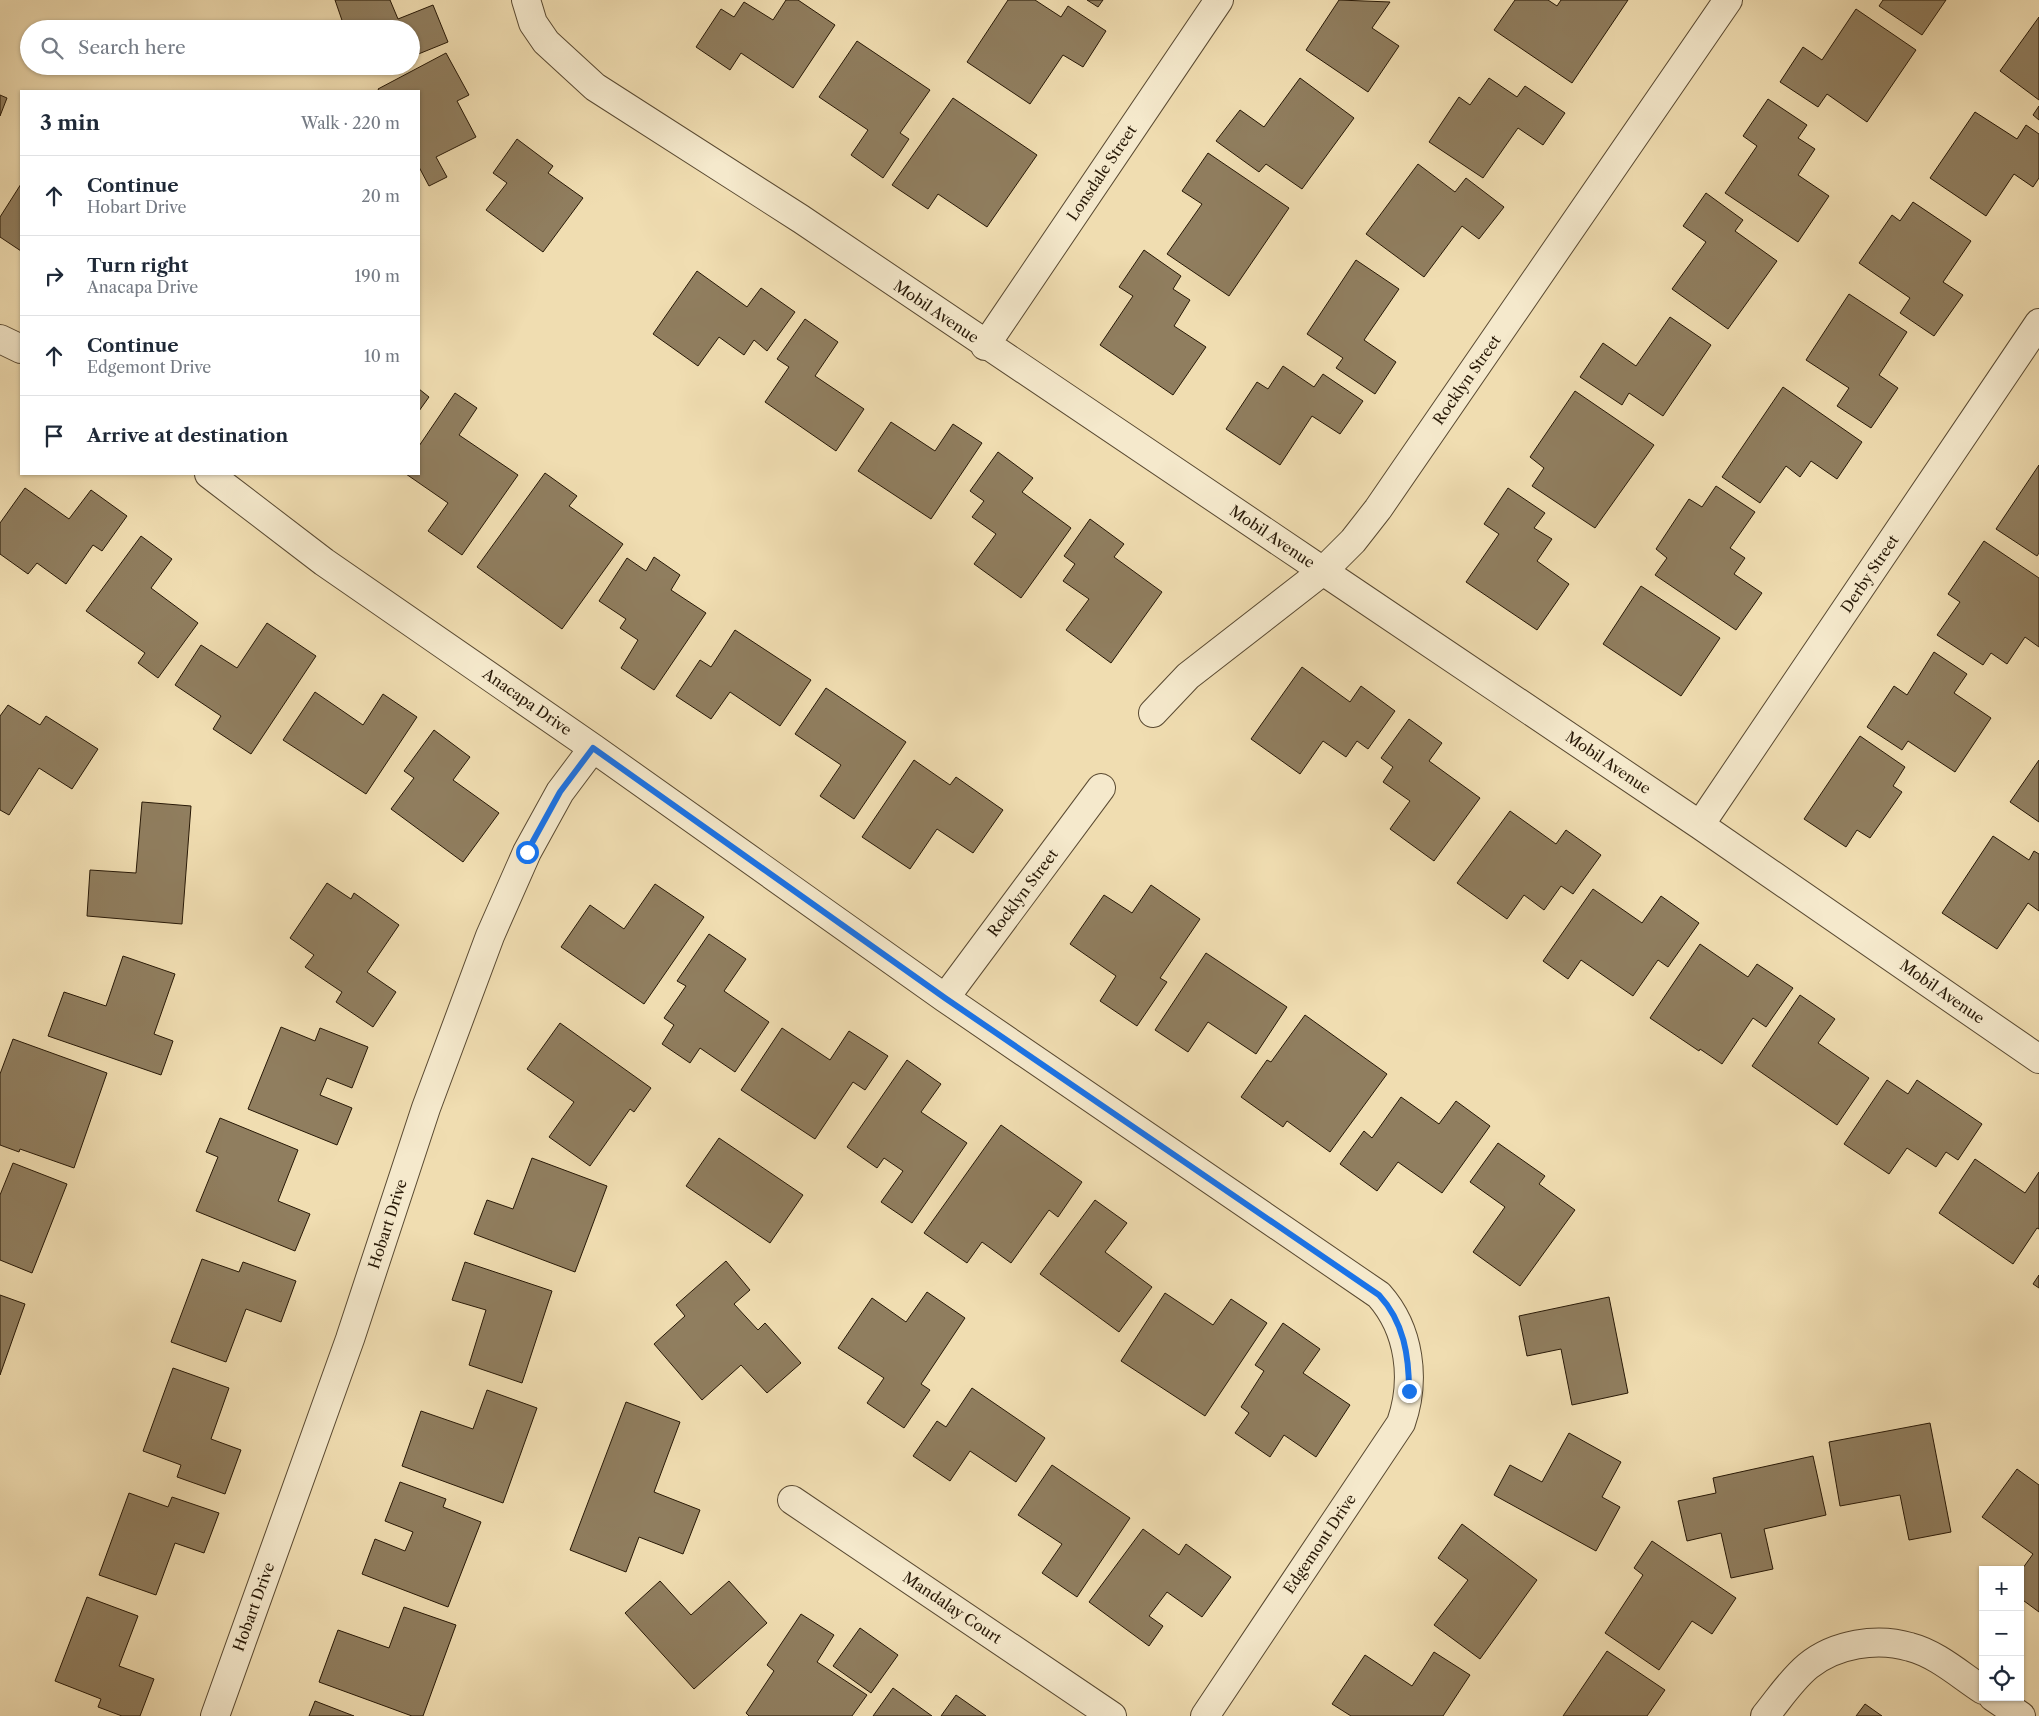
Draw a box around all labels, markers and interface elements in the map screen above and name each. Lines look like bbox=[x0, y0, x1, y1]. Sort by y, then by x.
search box bbox=[20, 20, 420, 75]
icon: search bbox=[38, 34, 66, 62]
text: Search here bbox=[78, 36, 186, 59]
text: 3 min bbox=[40, 110, 100, 135]
text: Walk · 220 m bbox=[301, 113, 400, 133]
street label: Lonsdale Street bbox=[1063, 121, 1141, 224]
text: Continue bbox=[87, 174, 179, 197]
icon: ahead bbox=[40, 182, 68, 210]
text: 20 m bbox=[361, 186, 400, 206]
text: Hobart Drive bbox=[87, 197, 186, 217]
text: Turn right bbox=[87, 254, 188, 277]
icon: right bbox=[40, 262, 68, 290]
text: 190 m bbox=[355, 266, 400, 286]
street label: Mobil Avenue bbox=[890, 276, 983, 347]
text: Anacapa Drive bbox=[87, 277, 198, 297]
street label: Rocklyn Street bbox=[1429, 331, 1505, 428]
text: Continue bbox=[87, 334, 179, 357]
icon: ahead bbox=[40, 342, 68, 370]
text: 10 m bbox=[364, 346, 400, 366]
text: Edgemont Drive bbox=[87, 357, 211, 377]
icon: arrive bbox=[40, 422, 68, 450]
text: Arrive at destination bbox=[87, 424, 288, 447]
street label: Mobil Avenue bbox=[1226, 501, 1319, 572]
street label: Derby Street bbox=[1837, 531, 1903, 616]
street label: Anacapa Drive bbox=[478, 663, 575, 739]
street label: Mobil Avenue bbox=[1562, 727, 1655, 798]
route start bbox=[516, 841, 539, 864]
street label: Rocklyn Street bbox=[983, 844, 1062, 940]
street label: Mobil Avenue bbox=[1896, 955, 1988, 1028]
street label: Hobart Drive bbox=[364, 1177, 411, 1271]
route end bbox=[1398, 1380, 1421, 1403]
street label: Edgemont Drive bbox=[1279, 1490, 1360, 1597]
street label: Hobart Drive bbox=[229, 1560, 278, 1654]
map controls bbox=[1979, 1566, 2024, 1701]
button: + bbox=[1979, 1566, 2024, 1611]
street label: Mandalay Court bbox=[899, 1568, 1006, 1648]
button: − bbox=[1979, 1611, 2024, 1656]
button: locate bbox=[1979, 1656, 2024, 1701]

